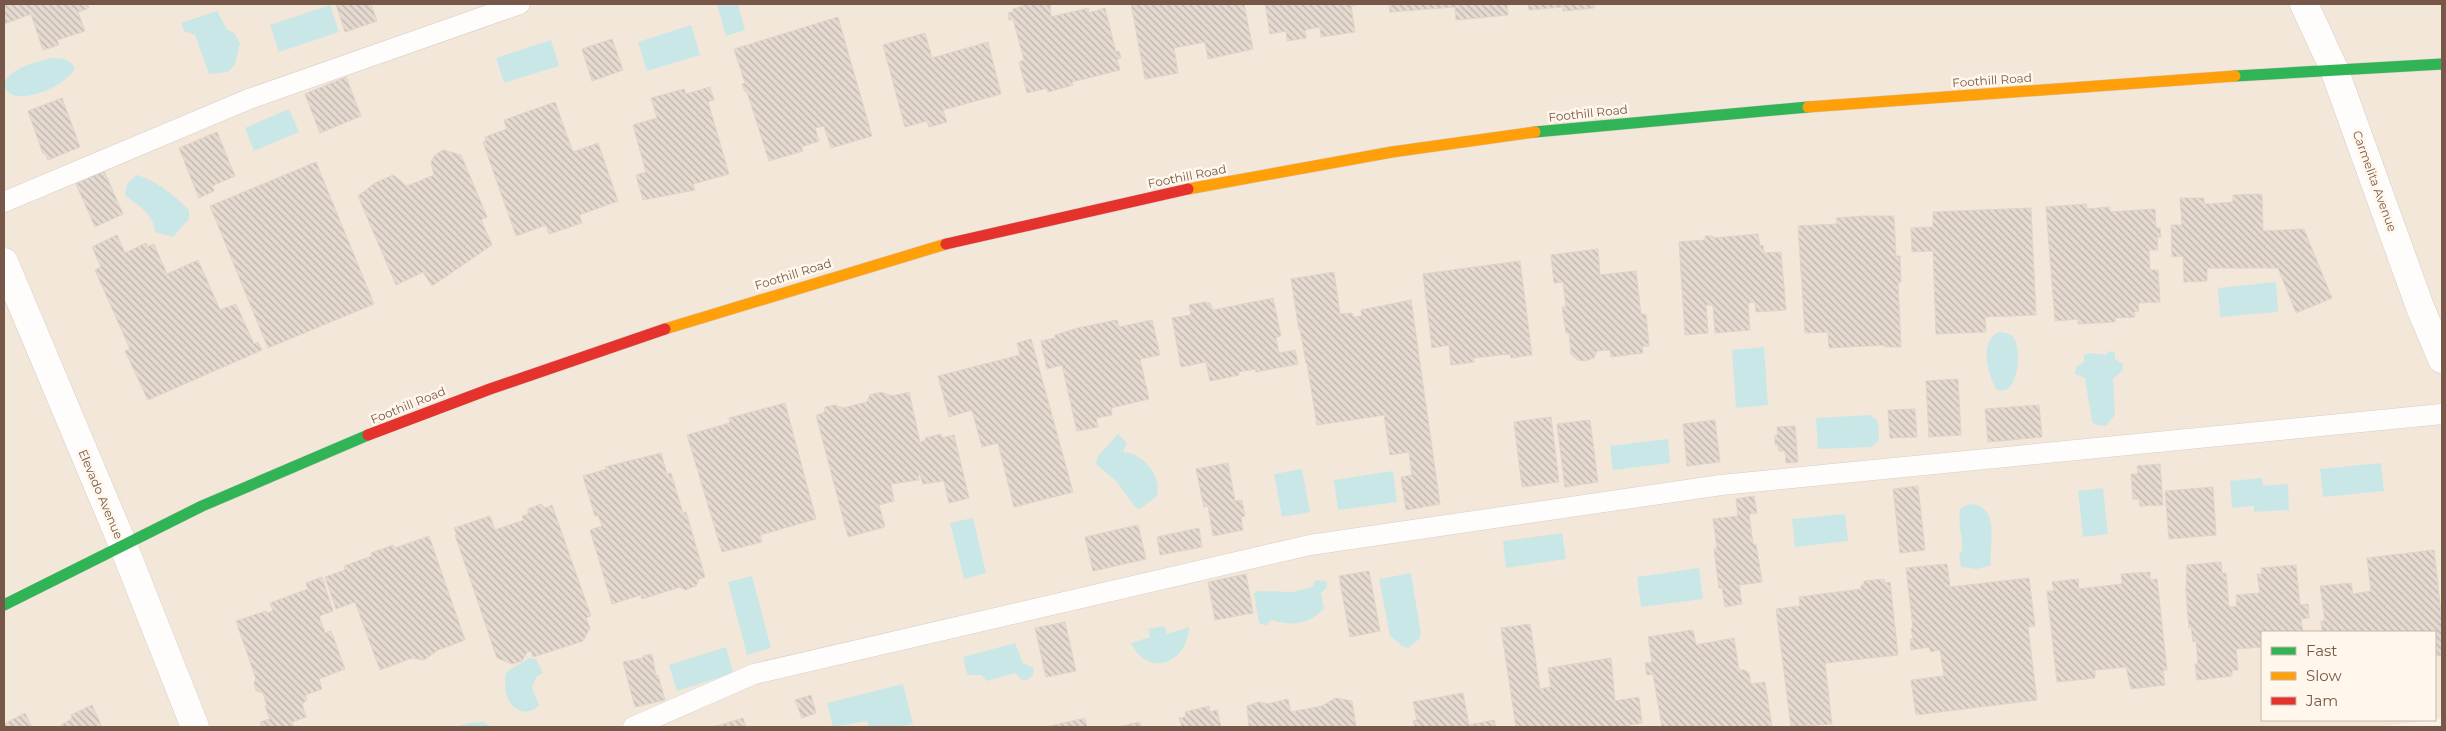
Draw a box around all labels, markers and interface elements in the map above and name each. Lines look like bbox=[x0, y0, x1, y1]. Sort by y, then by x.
street label: Foothill Road bbox=[1952, 70, 2032, 90]
street label: Foothill Road bbox=[1548, 101, 1628, 125]
street label: Carmelita Avenue bbox=[2350, 128, 2400, 234]
street label: Foothill Road bbox=[1146, 161, 1228, 191]
street label: Foothill Road bbox=[753, 255, 833, 293]
street label: Foothill Road bbox=[368, 383, 448, 427]
street label: Elevado Avenue bbox=[75, 447, 127, 541]
legend bbox=[2261, 631, 2436, 721]
text: Fast bbox=[2306, 641, 2337, 660]
text: Slow bbox=[2306, 666, 2342, 685]
text: Jam bbox=[2305, 691, 2338, 710]

